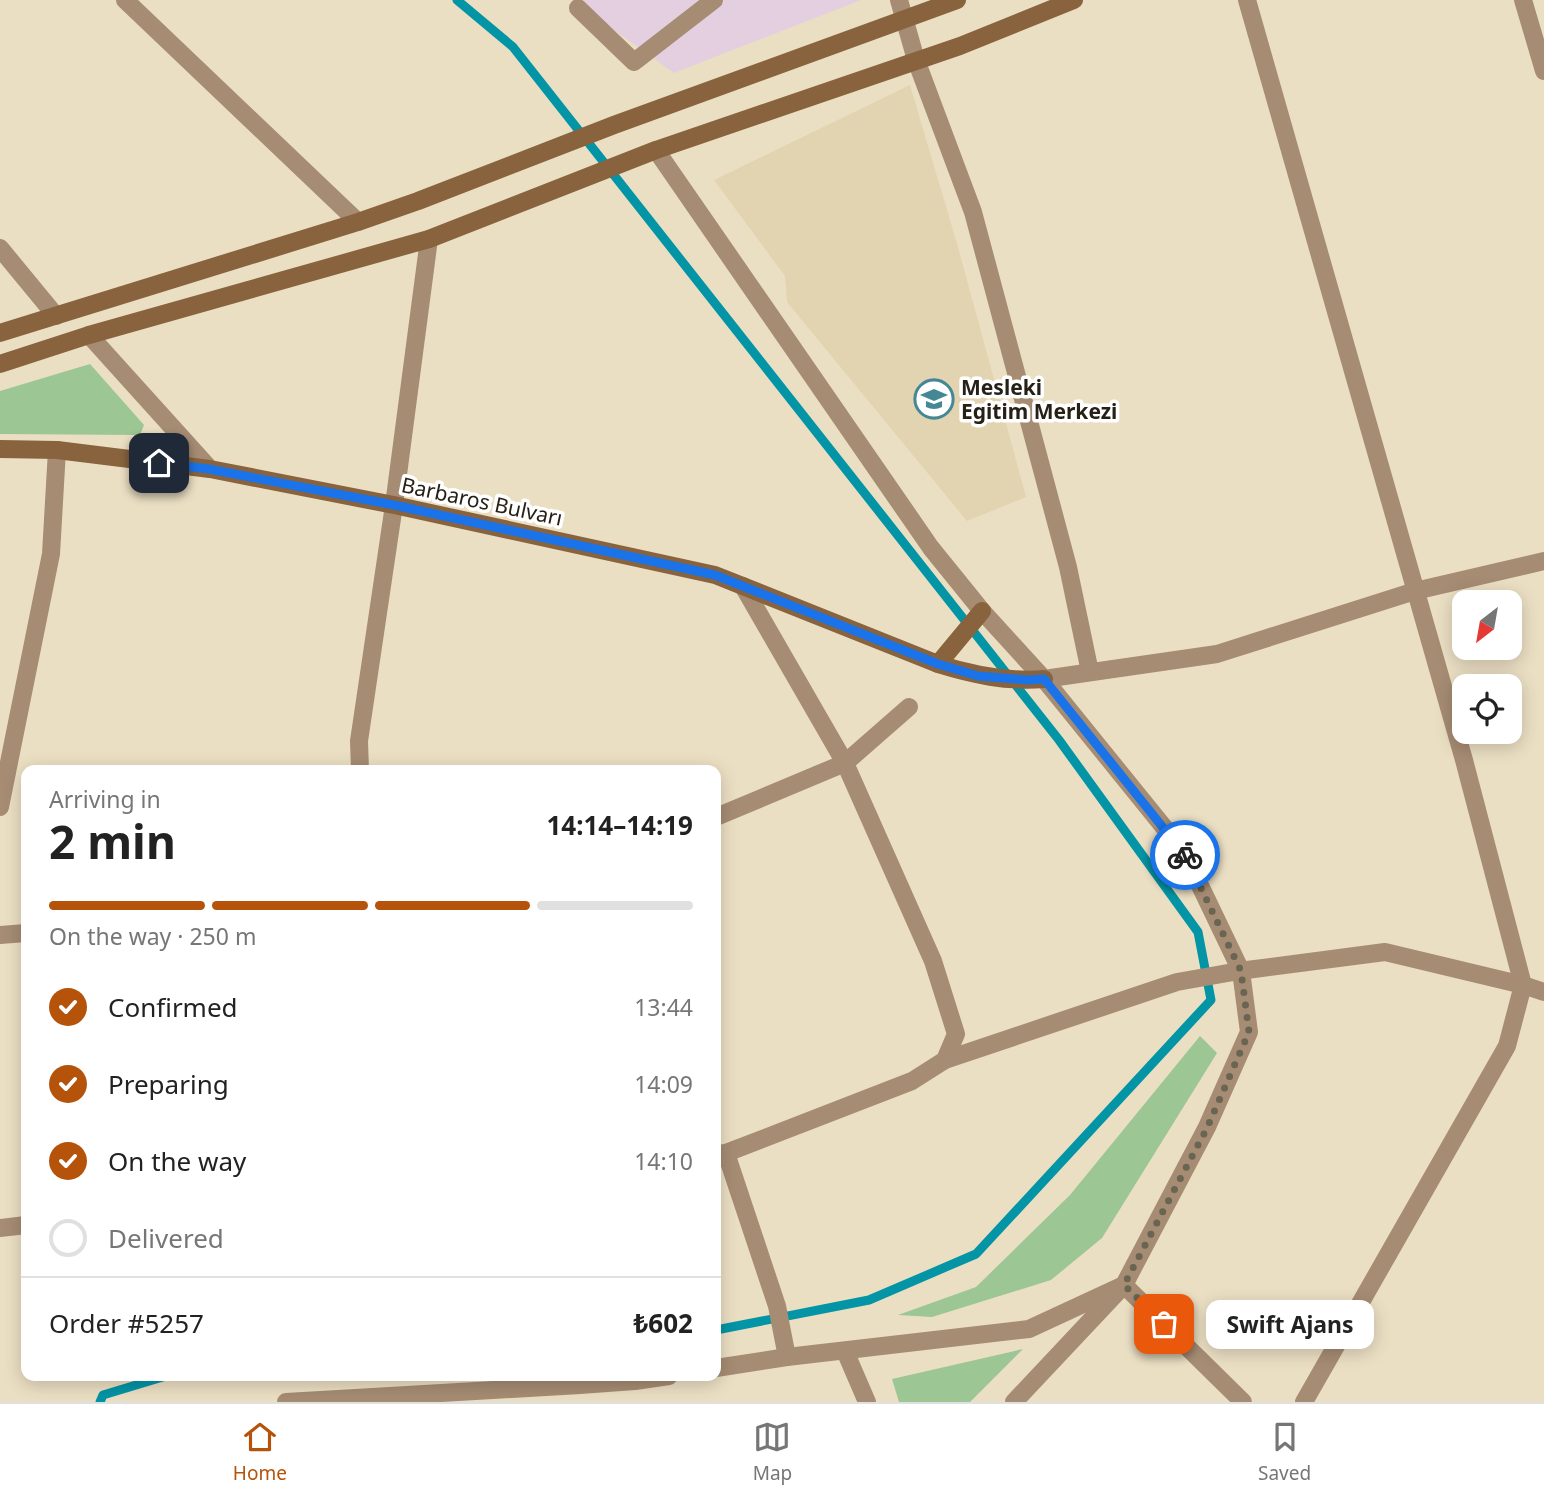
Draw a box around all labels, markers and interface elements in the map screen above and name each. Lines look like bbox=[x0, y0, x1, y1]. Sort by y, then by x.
place label: Mesleki Egitim Merkezi bbox=[961, 373, 1117, 425]
school or university icon: Mesleki Egitim Merkezi bbox=[913, 378, 955, 420]
pin bbox=[129, 433, 189, 493]
icon: home bbox=[140, 444, 178, 482]
street label: Barbaros Bulvarı bbox=[399, 470, 565, 532]
north arrow bbox=[1452, 590, 1522, 660]
map controls bbox=[1452, 590, 1522, 744]
button: locate bbox=[1452, 674, 1522, 744]
text: Arriving in bbox=[49, 783, 161, 815]
text: 14:14–14:19 bbox=[546, 807, 693, 843]
text: 2 min bbox=[49, 810, 176, 872]
courier bbox=[1150, 820, 1220, 890]
icon: bike bbox=[1166, 836, 1204, 874]
text: On the way · 250 m bbox=[49, 920, 256, 952]
icon: check bbox=[49, 988, 87, 1026]
text: Confirmed bbox=[108, 989, 238, 1025]
text: 13:44 bbox=[634, 991, 693, 1023]
icon: check bbox=[49, 1065, 87, 1103]
text: Preparing bbox=[108, 1066, 229, 1102]
text: 14:09 bbox=[634, 1068, 693, 1100]
icon: check bbox=[49, 1142, 87, 1180]
text: On the way bbox=[108, 1143, 246, 1179]
text: 14:10 bbox=[634, 1145, 693, 1177]
text: Delivered bbox=[108, 1220, 224, 1256]
pin bbox=[1134, 1294, 1194, 1354]
callout: Swift Ajans bbox=[1206, 1300, 1374, 1348]
text: Order #5257 bbox=[49, 1305, 204, 1341]
text: ₺602 bbox=[634, 1305, 693, 1341]
icon: bag bbox=[1145, 1305, 1183, 1343]
text: Swift Ajans bbox=[1226, 1308, 1354, 1340]
tab: Home bbox=[233, 1418, 287, 1486]
tab: Map bbox=[753, 1418, 792, 1486]
tab: Saved bbox=[1258, 1418, 1311, 1486]

